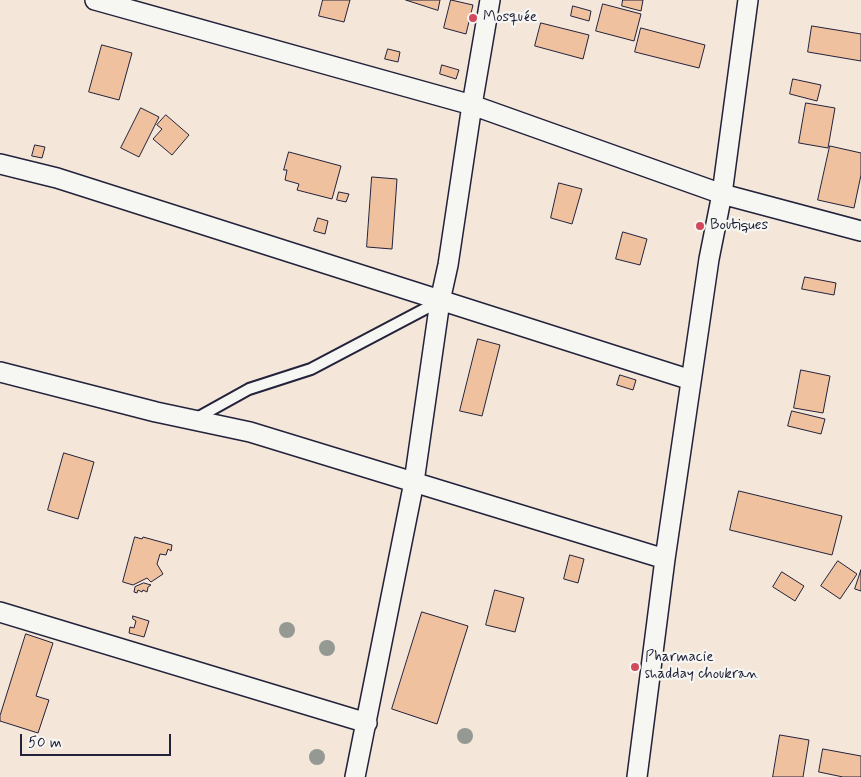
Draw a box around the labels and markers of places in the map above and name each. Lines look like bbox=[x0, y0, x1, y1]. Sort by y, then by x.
place label: Mosquée bbox=[483, 9, 537, 27]
marker: Mosquée bbox=[467, 12, 479, 24]
place label: Boutiques bbox=[710, 217, 768, 235]
marker: Boutiques bbox=[694, 220, 706, 232]
place label: Pharmacie shadday choukran bbox=[645, 649, 758, 684]
marker: Pharmacie shadday choukran bbox=[629, 661, 641, 673]

